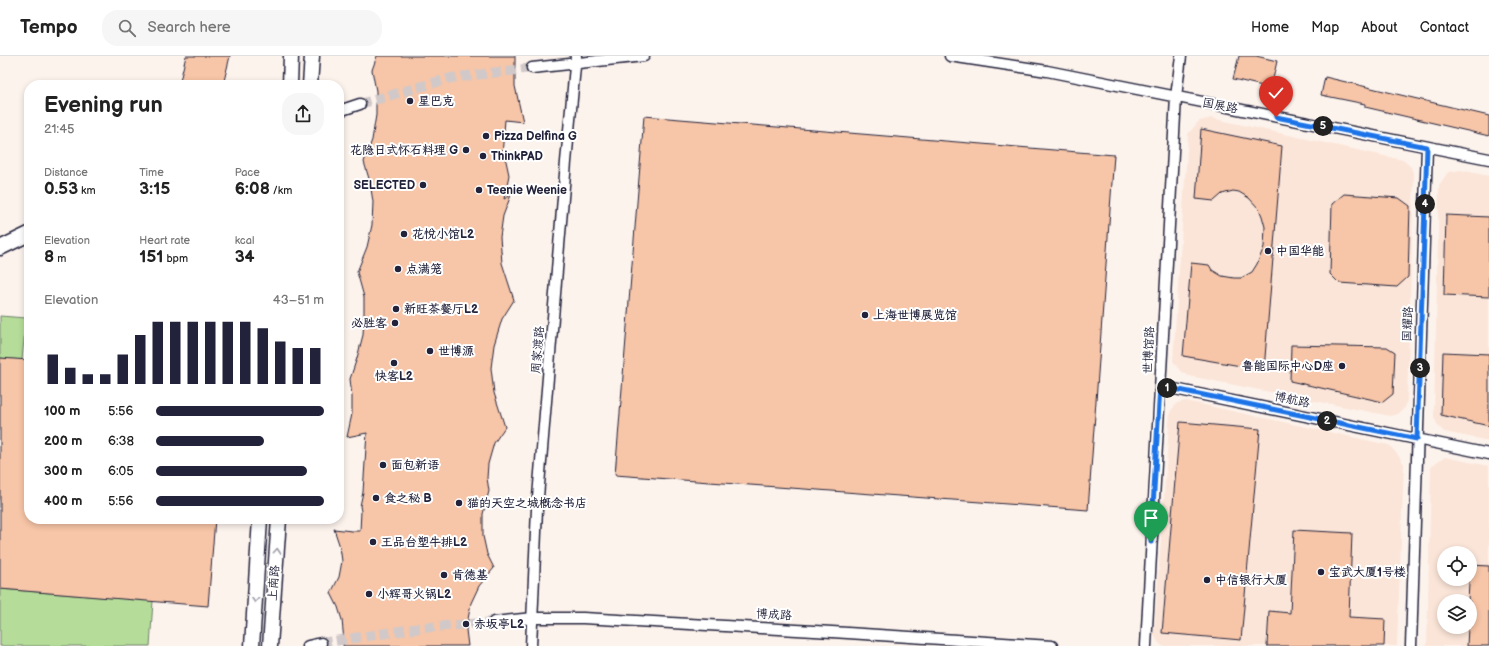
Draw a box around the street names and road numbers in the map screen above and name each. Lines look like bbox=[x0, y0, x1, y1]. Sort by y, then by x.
street label: 国展路 bbox=[1201, 95, 1239, 117]
street label: 国耀路 bbox=[1400, 306, 1416, 342]
street label: 周家渡路 bbox=[528, 325, 548, 375]
street label: 世博馆路 bbox=[1140, 326, 1158, 374]
street label: 博航路 bbox=[1273, 389, 1311, 411]
street label: 上南路 bbox=[265, 565, 283, 601]
street label: 博成路 bbox=[756, 607, 792, 623]

